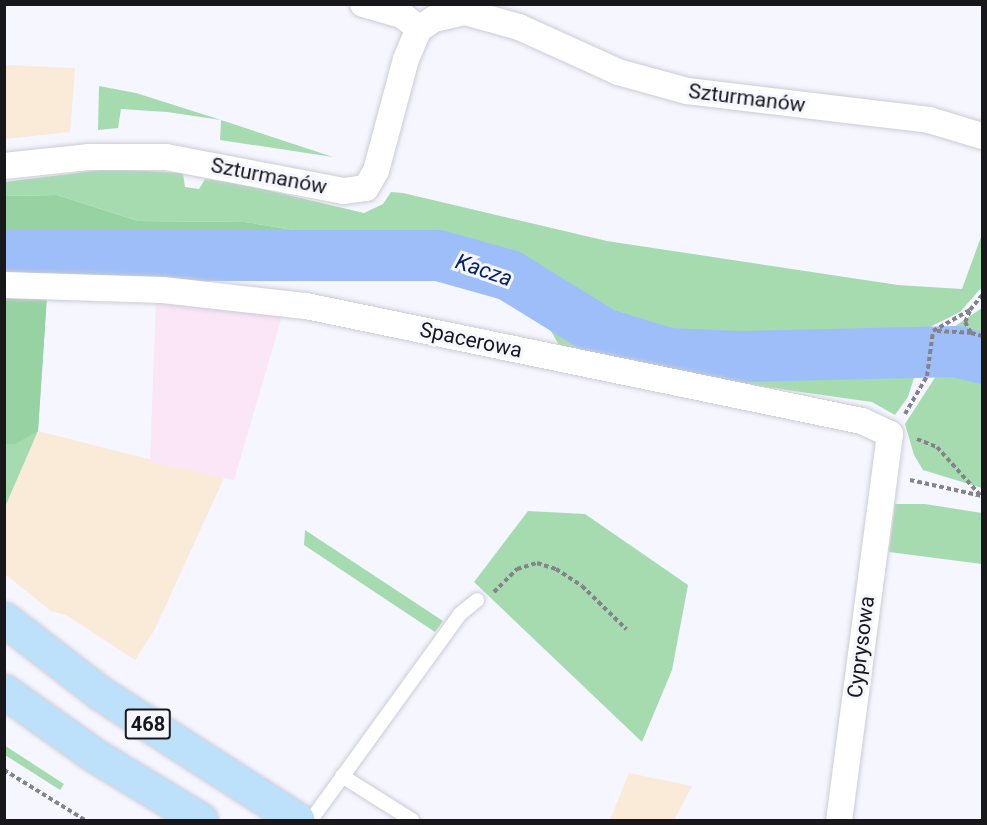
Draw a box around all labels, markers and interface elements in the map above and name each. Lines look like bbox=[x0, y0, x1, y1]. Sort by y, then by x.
street label: Szturmanów bbox=[687, 78, 807, 118]
street label: Szturmanów bbox=[209, 152, 329, 200]
water label: Kacza bbox=[452, 248, 516, 292]
street label: Spacerowa bbox=[418, 317, 524, 363]
street label: Cyprysowa bbox=[842, 595, 880, 699]
road number: 468 bbox=[124, 707, 172, 741]

